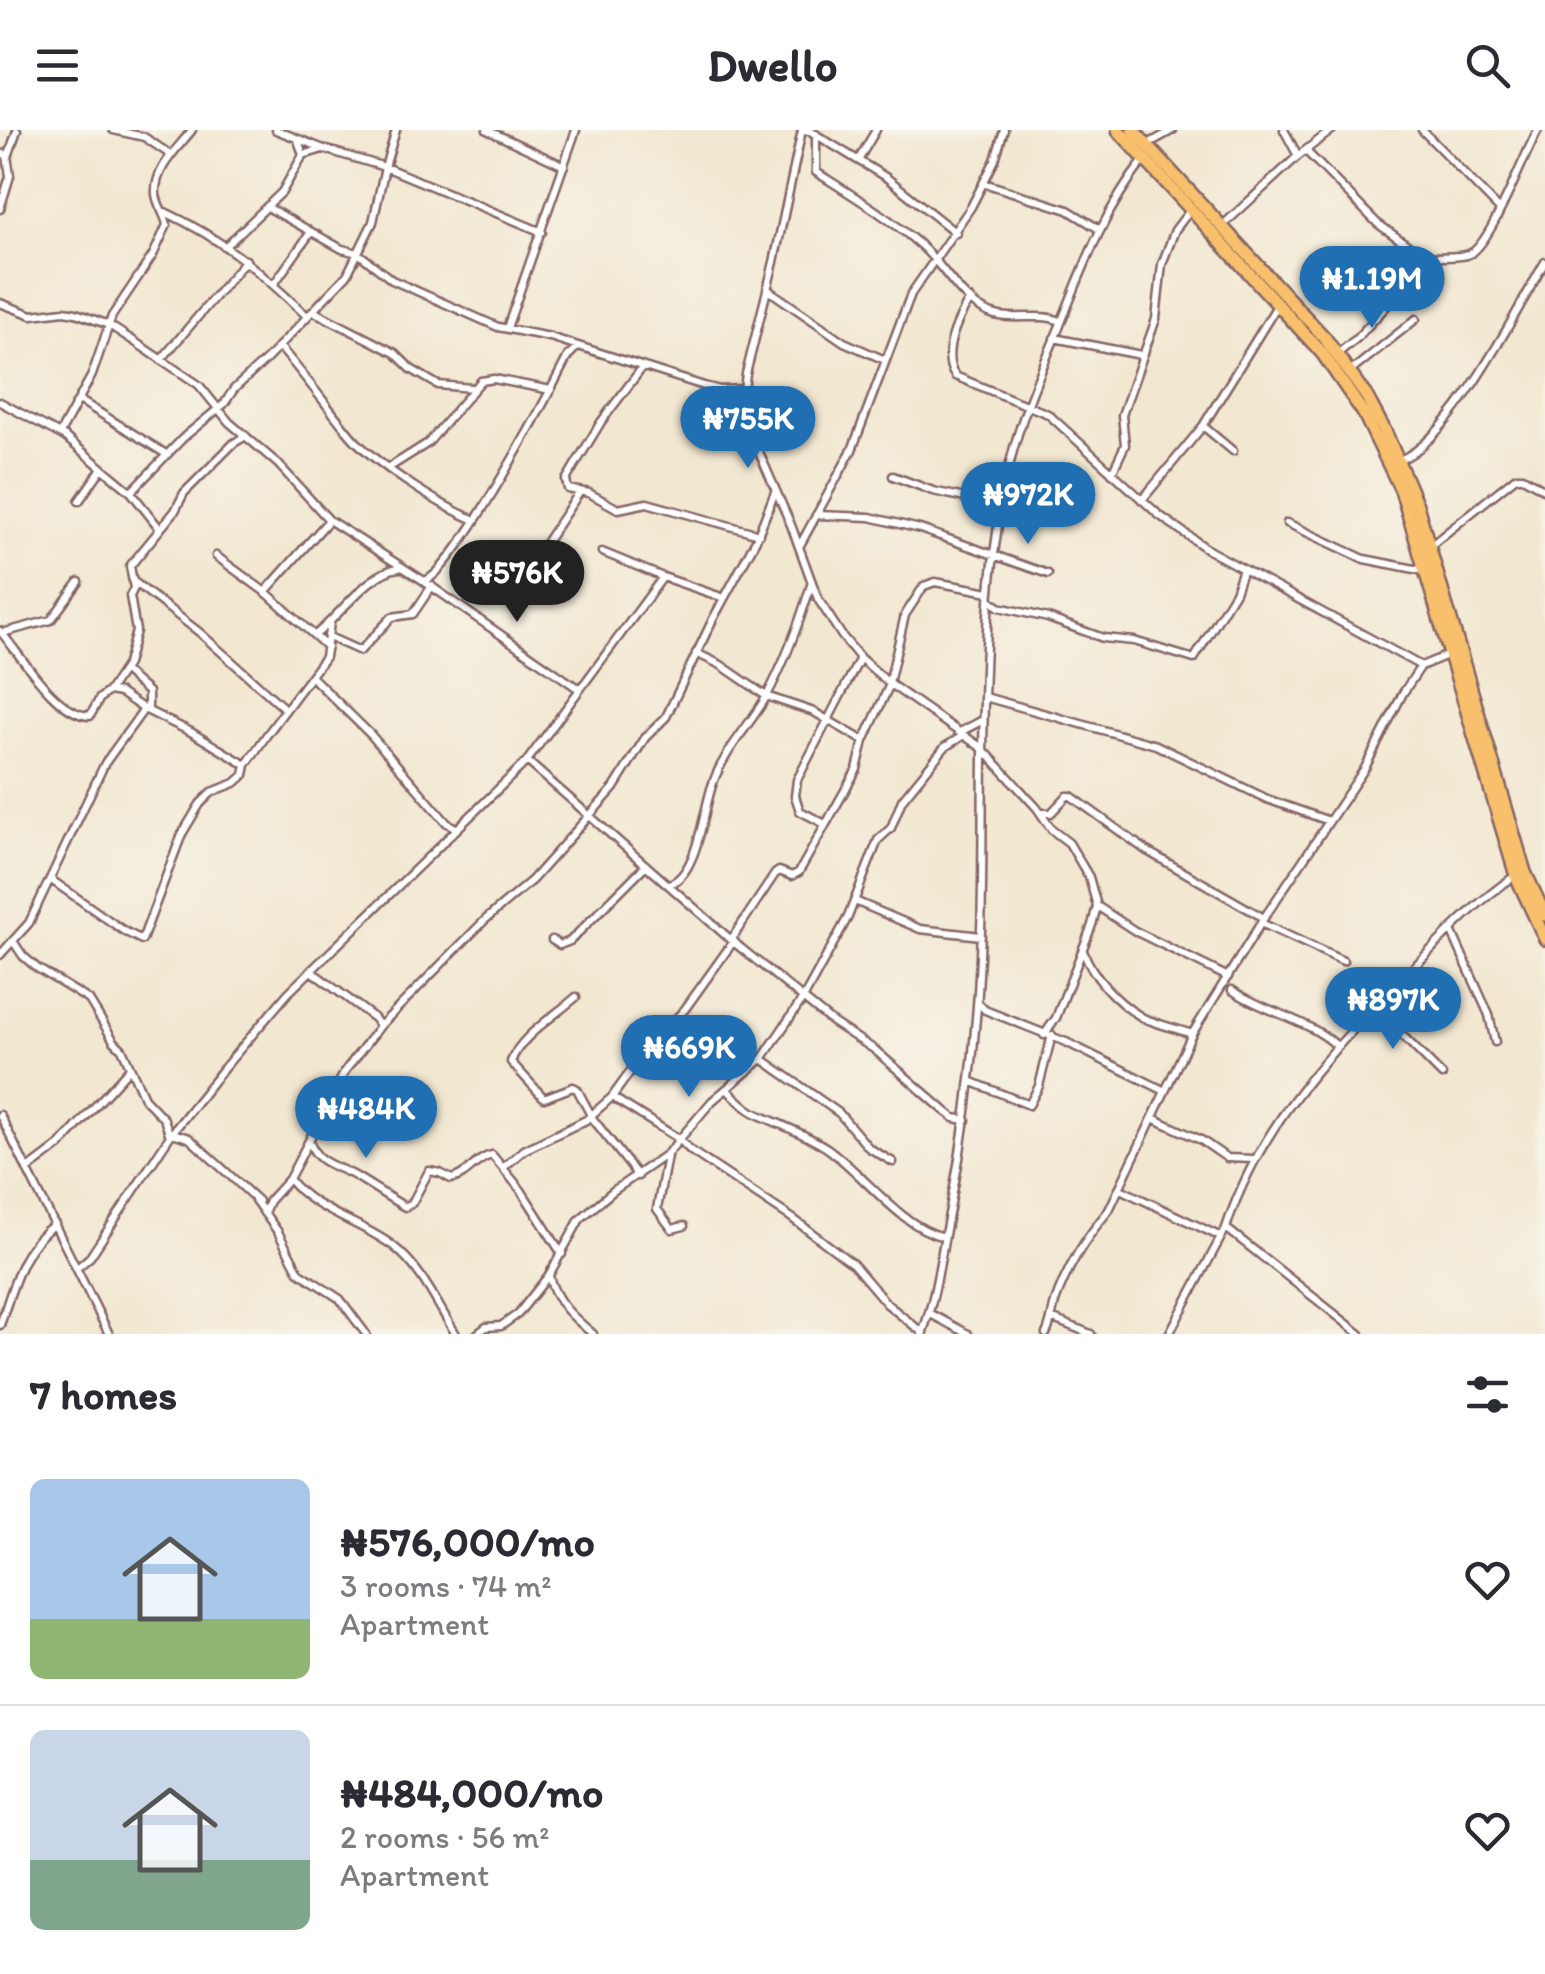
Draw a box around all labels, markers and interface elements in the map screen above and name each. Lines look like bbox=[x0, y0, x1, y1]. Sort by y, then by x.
icon: menu bbox=[30, 38, 85, 93]
text: Dwello bbox=[707, 38, 838, 92]
icon: search bbox=[1460, 38, 1515, 93]
pin: ₦1.19M bbox=[1291, 246, 1453, 331]
text: ₦1.19M bbox=[1322, 259, 1422, 297]
pin: ₦755K bbox=[678, 386, 818, 471]
text: ₦755K bbox=[702, 399, 794, 437]
pin: ₦972K bbox=[958, 462, 1098, 547]
text: ₦972K bbox=[982, 475, 1074, 513]
pin: ₦576K bbox=[447, 540, 587, 625]
text: ₦576K bbox=[471, 553, 563, 591]
pin: ₦897K bbox=[1323, 967, 1463, 1052]
text: ₦897K bbox=[1347, 980, 1439, 1018]
pin: ₦669K bbox=[619, 1015, 759, 1100]
text: ₦669K bbox=[643, 1028, 735, 1066]
pin: ₦484K bbox=[296, 1076, 436, 1161]
text: ₦484K bbox=[317, 1089, 415, 1127]
icon: filters bbox=[1460, 1367, 1515, 1422]
text: 7 homes bbox=[30, 1369, 177, 1420]
text: ₦576,000/mo bbox=[340, 1516, 595, 1567]
icon: home bbox=[110, 1519, 230, 1639]
icon: heart bbox=[1460, 1552, 1515, 1607]
text: 3 rooms · 74 m² bbox=[340, 1567, 551, 1605]
text: Apartment bbox=[340, 1605, 489, 1643]
text: ₦484,000/mo bbox=[340, 1767, 603, 1818]
icon: home bbox=[110, 1770, 230, 1890]
icon: heart bbox=[1460, 1803, 1515, 1858]
text: 2 rooms · 56 m² bbox=[340, 1818, 549, 1856]
text: Apartment bbox=[340, 1856, 489, 1894]

